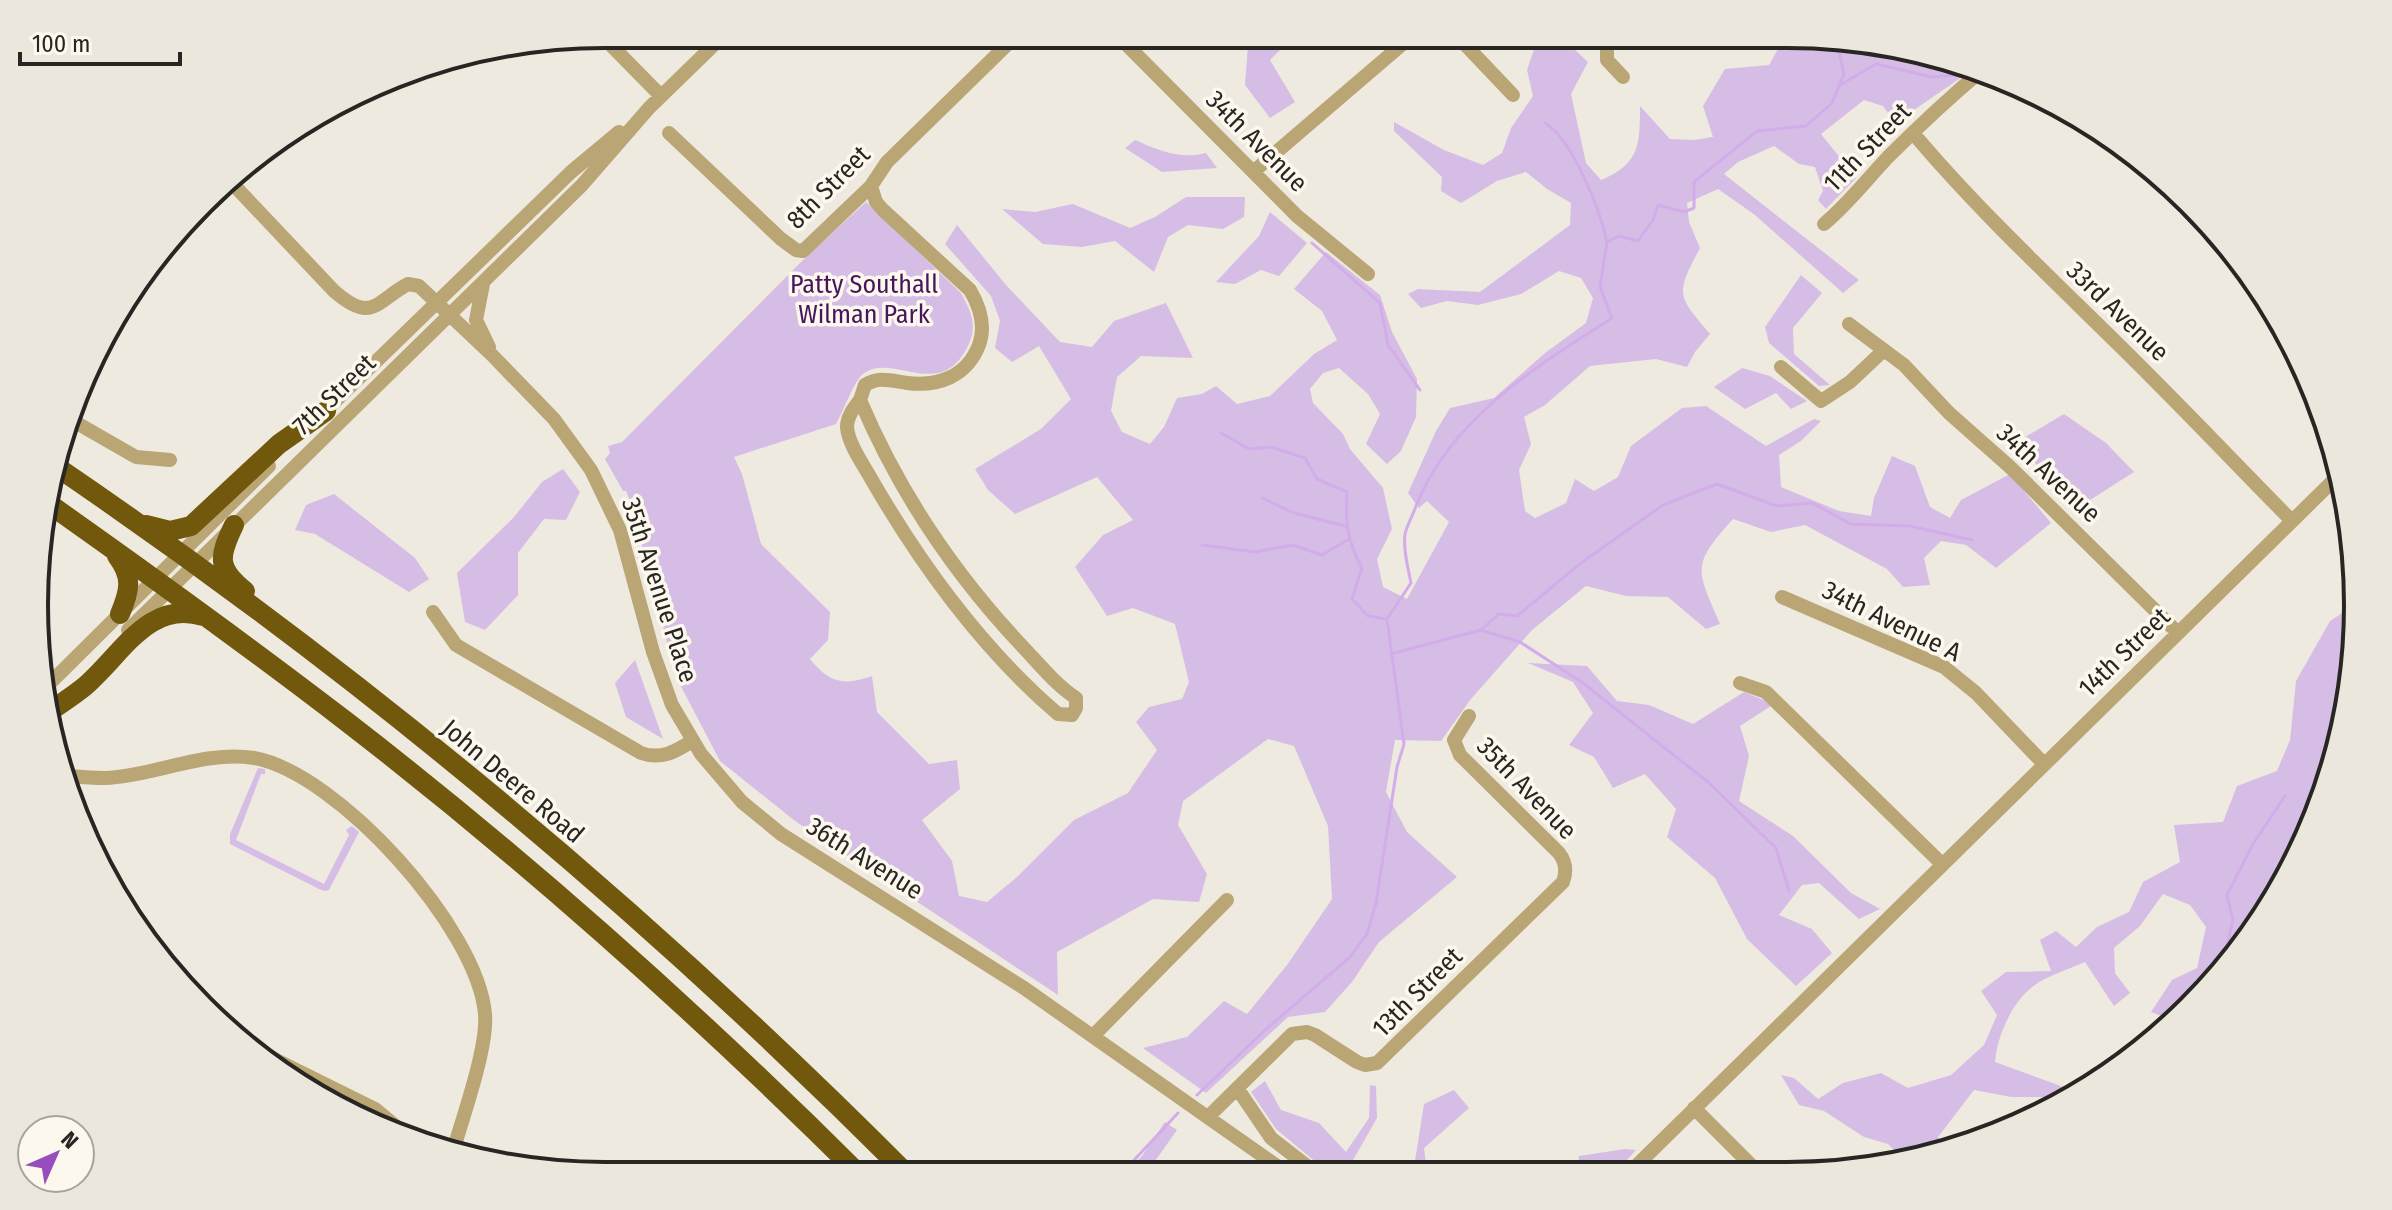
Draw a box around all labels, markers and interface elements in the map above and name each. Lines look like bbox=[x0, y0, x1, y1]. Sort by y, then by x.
scale bar bbox=[20, 16, 180, 66]
text: 100 m bbox=[32, 30, 90, 58]
street label: 34th Avenue bbox=[1200, 84, 1314, 198]
street label: 11th Street bbox=[1817, 96, 1918, 198]
street label: 8th Street bbox=[780, 139, 877, 236]
street label: 33rd Avenue bbox=[2060, 255, 2175, 368]
park label: Patty Southall Wilman Park bbox=[790, 269, 938, 330]
street label: 7th Street bbox=[287, 347, 382, 441]
street label: 34th Avenue bbox=[1990, 417, 2107, 529]
street label: 35th Avenue Place bbox=[615, 494, 704, 686]
street label: 34th Avenue A bbox=[1817, 575, 1966, 668]
street label: 14th Street bbox=[2072, 601, 2177, 703]
street label: John Deere Road bbox=[435, 713, 590, 850]
street label: 35th Avenue bbox=[1470, 731, 1583, 846]
street label: 36th Avenue bbox=[801, 811, 929, 906]
street label: 13th Street bbox=[1366, 941, 1469, 1044]
north arrow bbox=[16, 1114, 96, 1194]
text: N bbox=[56, 1126, 84, 1154]

